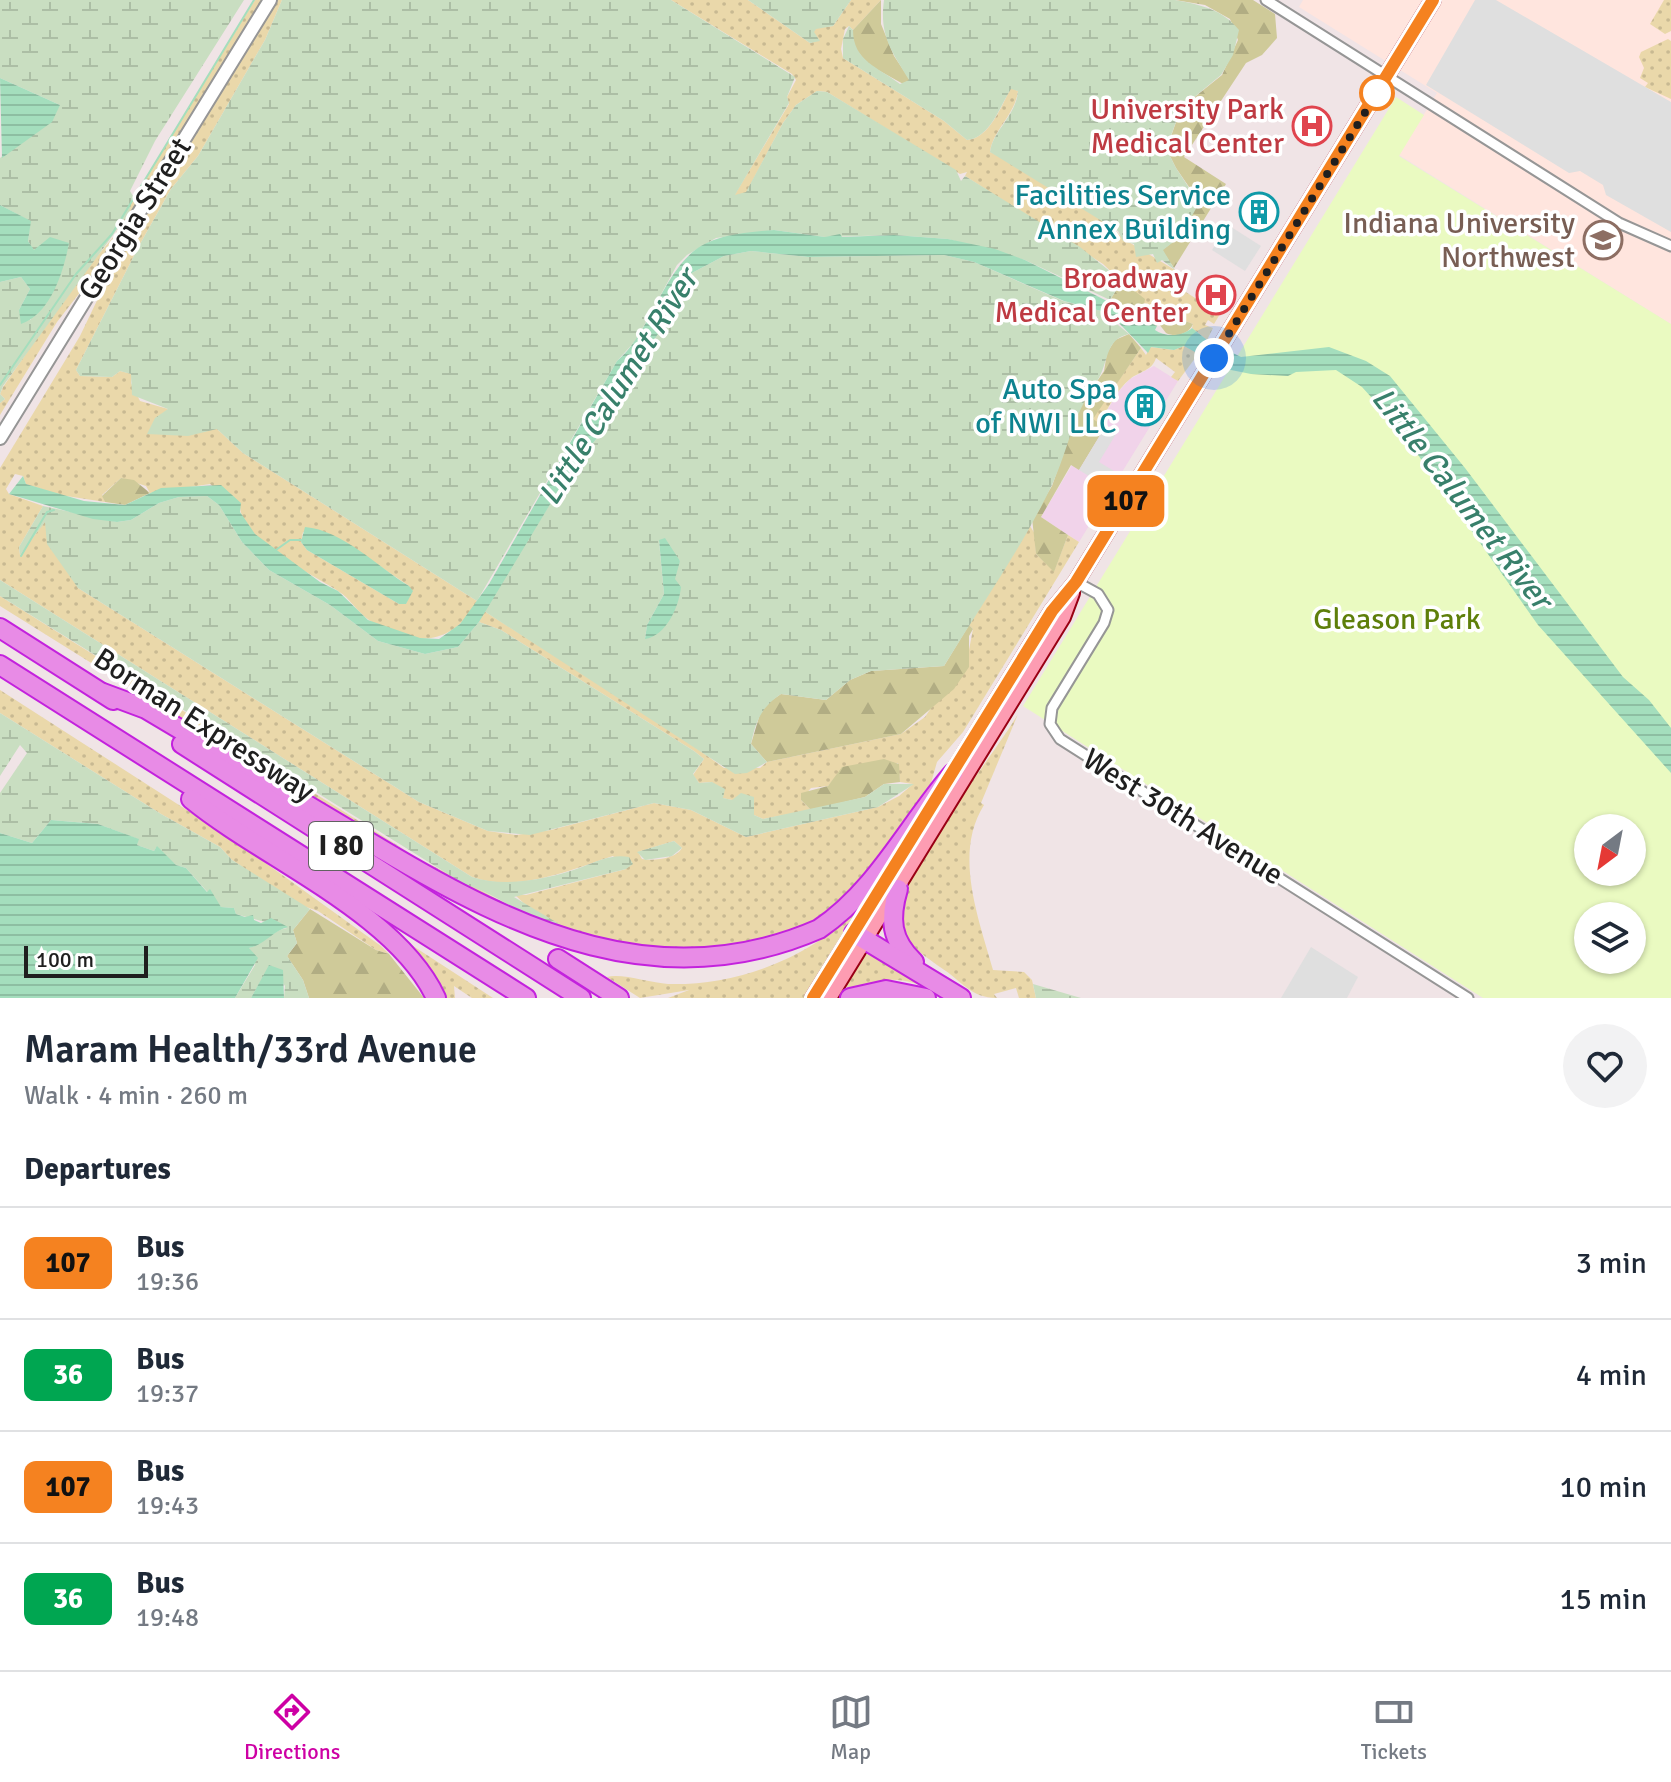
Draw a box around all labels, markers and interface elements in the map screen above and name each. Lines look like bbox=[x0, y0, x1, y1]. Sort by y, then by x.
unlabelled marker bbox=[1360, 76, 1394, 110]
place label: University Park Medical Center bbox=[1090, 91, 1284, 162]
hospital icon: University Park Medical Center bbox=[1291, 105, 1333, 147]
street label: Georgia Street bbox=[70, 131, 200, 307]
place label: Facilities Service Annex Building bbox=[1014, 177, 1231, 248]
building icon: Facilities Service Annex Building bbox=[1238, 191, 1280, 233]
place label: Indiana University Northwest bbox=[1343, 205, 1575, 276]
school or university icon: Indiana University Northwest bbox=[1582, 219, 1624, 261]
water label: Little Calumet River bbox=[530, 258, 708, 512]
place label: Broadway Medical Center bbox=[995, 260, 1188, 331]
hospital icon: Broadway Medical Center bbox=[1195, 274, 1237, 316]
your location bbox=[1194, 338, 1234, 378]
place label: Auto Spa of NWI LLC bbox=[975, 371, 1117, 442]
water label: Little Calumet River bbox=[1363, 380, 1563, 620]
building icon: Auto Spa of NWI LLC bbox=[1124, 385, 1166, 427]
line badge: 107 bbox=[1080, 475, 1172, 527]
text: 107 bbox=[1103, 484, 1149, 518]
park label: Gleason Park bbox=[1313, 601, 1481, 638]
street label: Borman Expressway bbox=[87, 640, 321, 810]
street label: West 30th Avenue bbox=[1076, 741, 1290, 893]
north arrow bbox=[1574, 814, 1646, 886]
map controls bbox=[1574, 814, 1646, 974]
road number: I 80 bbox=[309, 822, 373, 870]
button: layers bbox=[1574, 902, 1646, 974]
scale bar bbox=[24, 942, 148, 978]
text: 100 m bbox=[36, 946, 94, 973]
button: heart bbox=[1563, 1024, 1647, 1108]
text: Maram Health/33rd Avenue bbox=[24, 1026, 477, 1073]
text: Walk · 4 min · 260 m bbox=[24, 1080, 248, 1112]
text: Departures bbox=[24, 1151, 171, 1188]
text: Bus bbox=[136, 1229, 184, 1266]
text: 3 min bbox=[1576, 1245, 1647, 1282]
text: 107 bbox=[45, 1246, 91, 1280]
text: 19:36 bbox=[136, 1266, 199, 1298]
text: Bus bbox=[136, 1341, 184, 1378]
text: 4 min bbox=[1576, 1357, 1647, 1394]
text: 36 bbox=[53, 1358, 83, 1392]
text: 19:37 bbox=[136, 1378, 199, 1410]
text: Bus bbox=[136, 1453, 184, 1490]
text: 10 min bbox=[1560, 1469, 1647, 1506]
text: 107 bbox=[45, 1470, 91, 1504]
text: 19:43 bbox=[136, 1490, 199, 1522]
text: Bus bbox=[136, 1565, 184, 1602]
text: 15 min bbox=[1560, 1581, 1647, 1618]
text: 36 bbox=[53, 1582, 83, 1616]
text: 19:48 bbox=[136, 1602, 199, 1634]
tab: Directions bbox=[244, 1690, 340, 1765]
tab: Map bbox=[829, 1690, 873, 1765]
tab: Tickets bbox=[1361, 1690, 1427, 1765]

